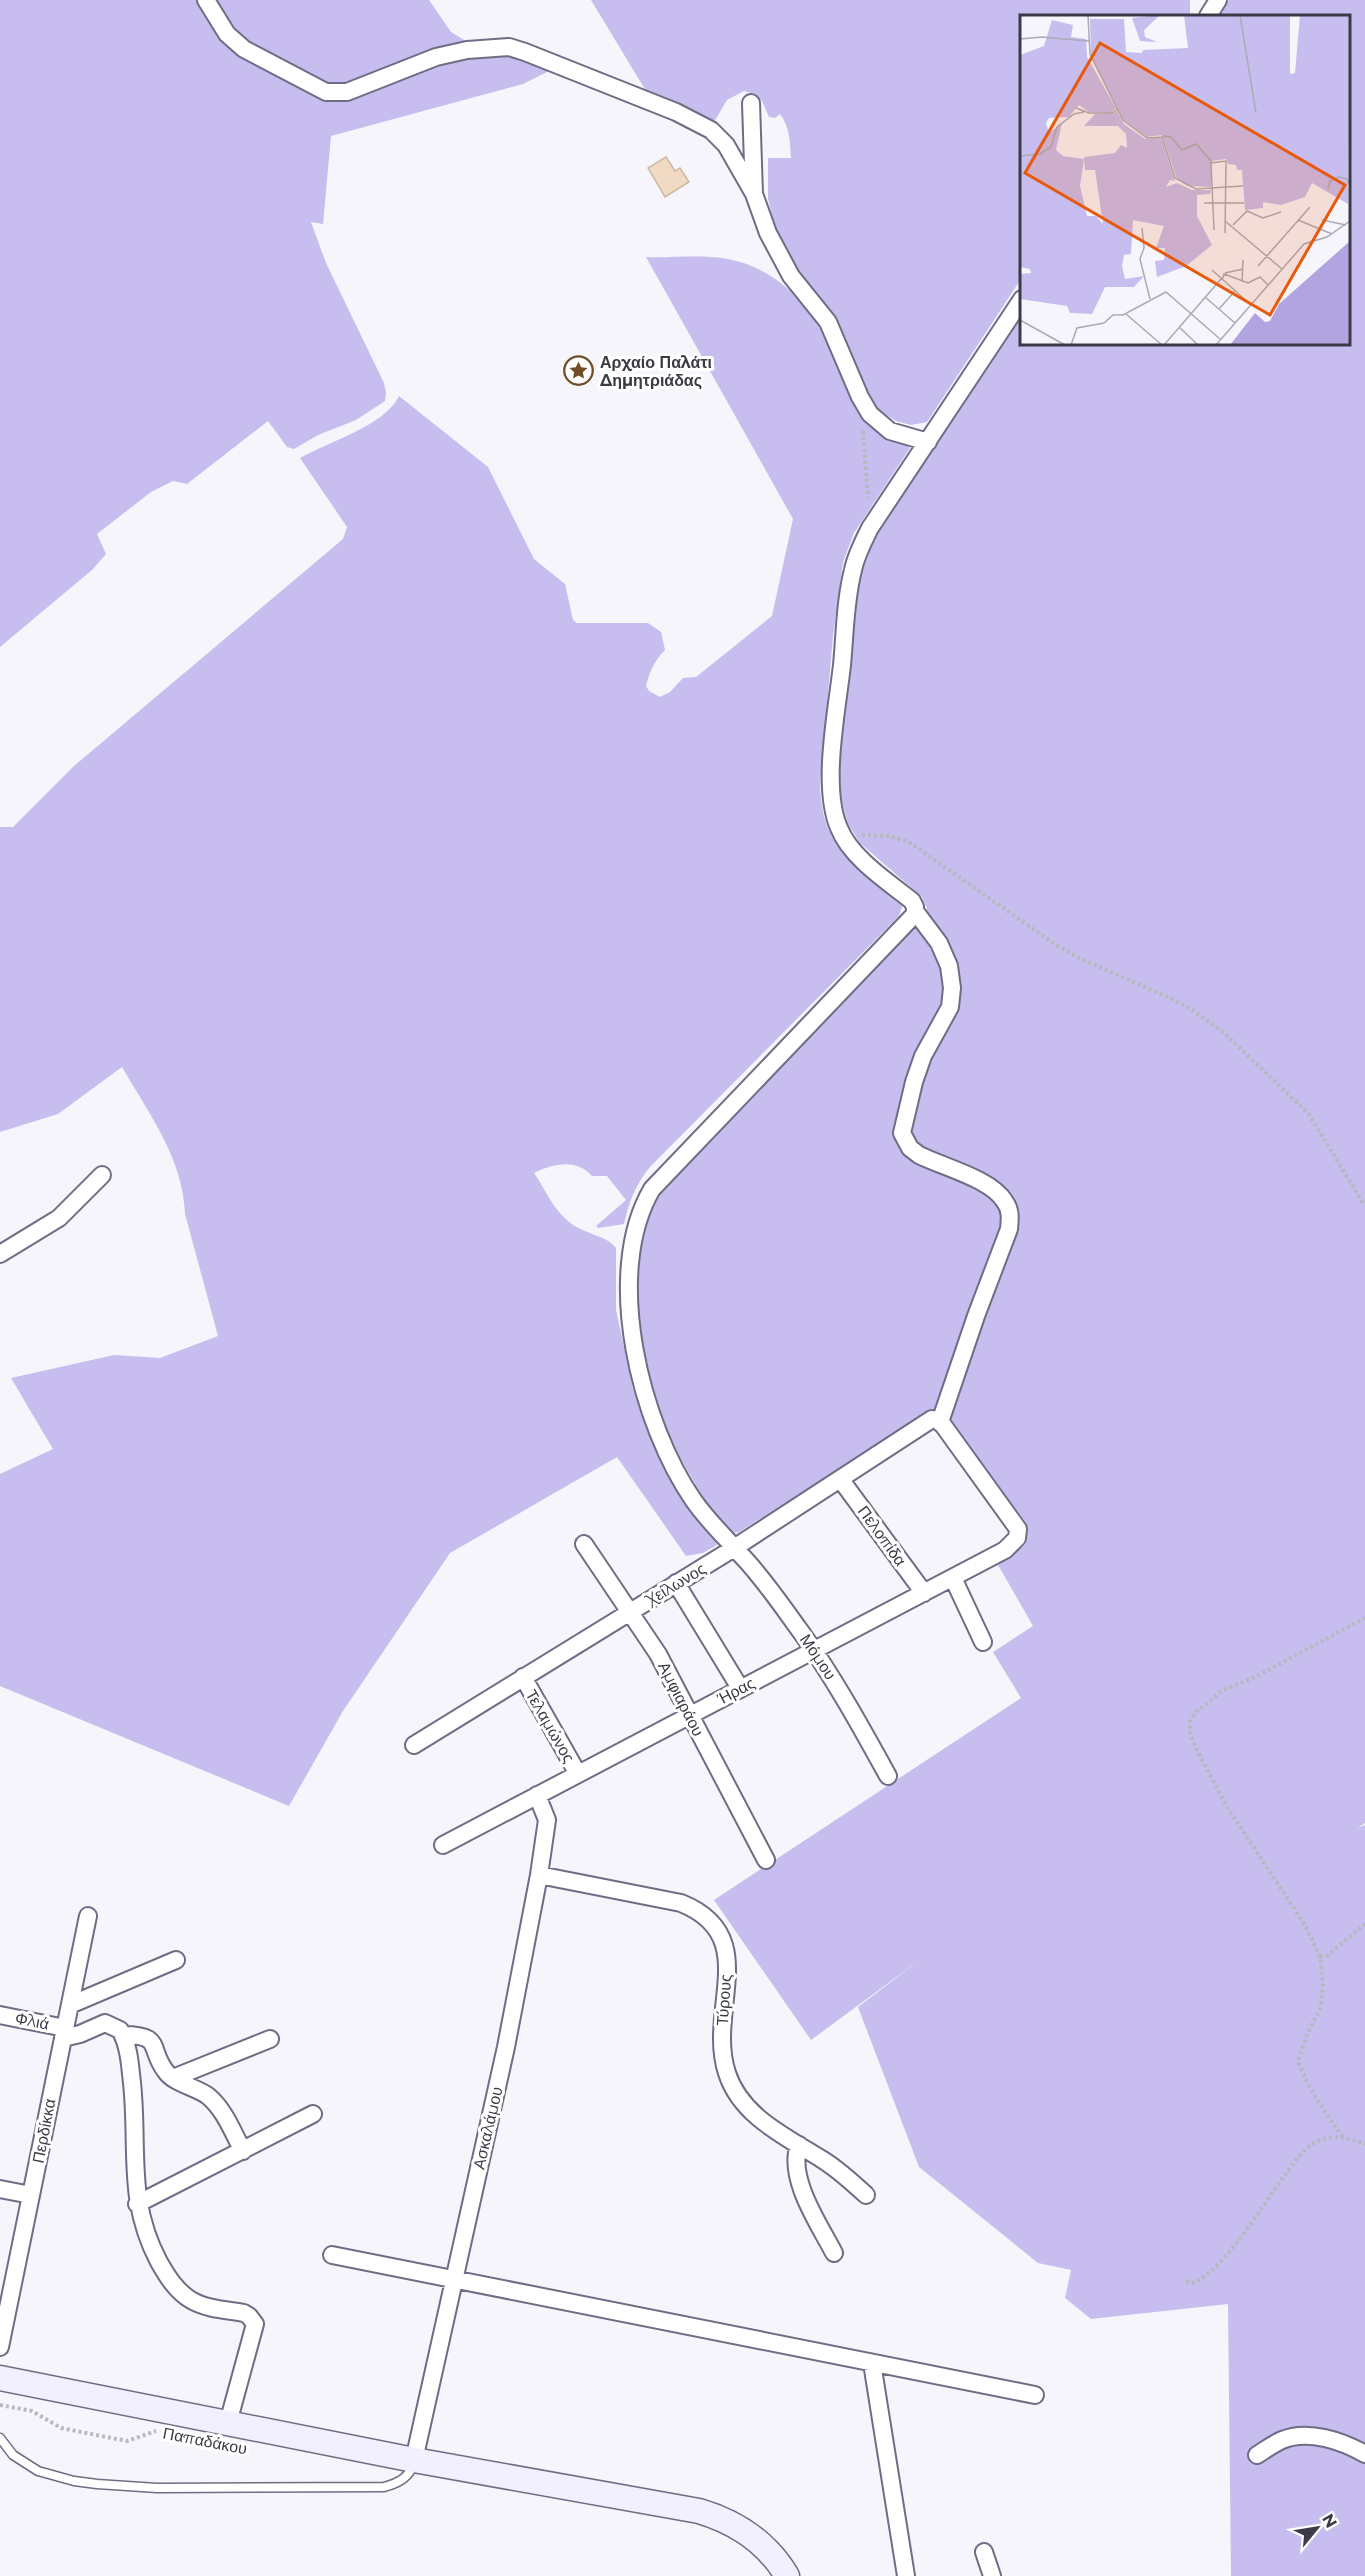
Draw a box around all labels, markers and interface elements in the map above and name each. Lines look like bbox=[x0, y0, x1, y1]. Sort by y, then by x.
inset map bbox=[1020, 15, 1350, 345]
place label: Αρχαίο Παλάτι Δημητριάδας bbox=[599, 353, 712, 390]
place icon: Αρχαίο Παλάτι Δημητριάδας bbox=[563, 355, 595, 387]
street label: Πελοπίδα bbox=[854, 1502, 910, 1570]
street label: Χείλωνος bbox=[641, 1559, 709, 1610]
street label: Μόμου bbox=[796, 1631, 840, 1683]
street label: Αμφιαράου bbox=[654, 1659, 708, 1739]
street label: Ήρας bbox=[713, 1673, 758, 1709]
street label: Τελαμώνος bbox=[522, 1686, 579, 1766]
street label: Τύρους bbox=[713, 1973, 735, 2026]
street label: Φλιά bbox=[13, 2008, 51, 2034]
street label: Ασκαλάμου bbox=[469, 2085, 507, 2171]
street label: Περδίκκα bbox=[28, 2097, 60, 2165]
street label: Παπαδάκου bbox=[161, 2424, 249, 2458]
north arrow bbox=[1287, 2498, 1347, 2558]
text: N bbox=[1318, 2510, 1341, 2531]

